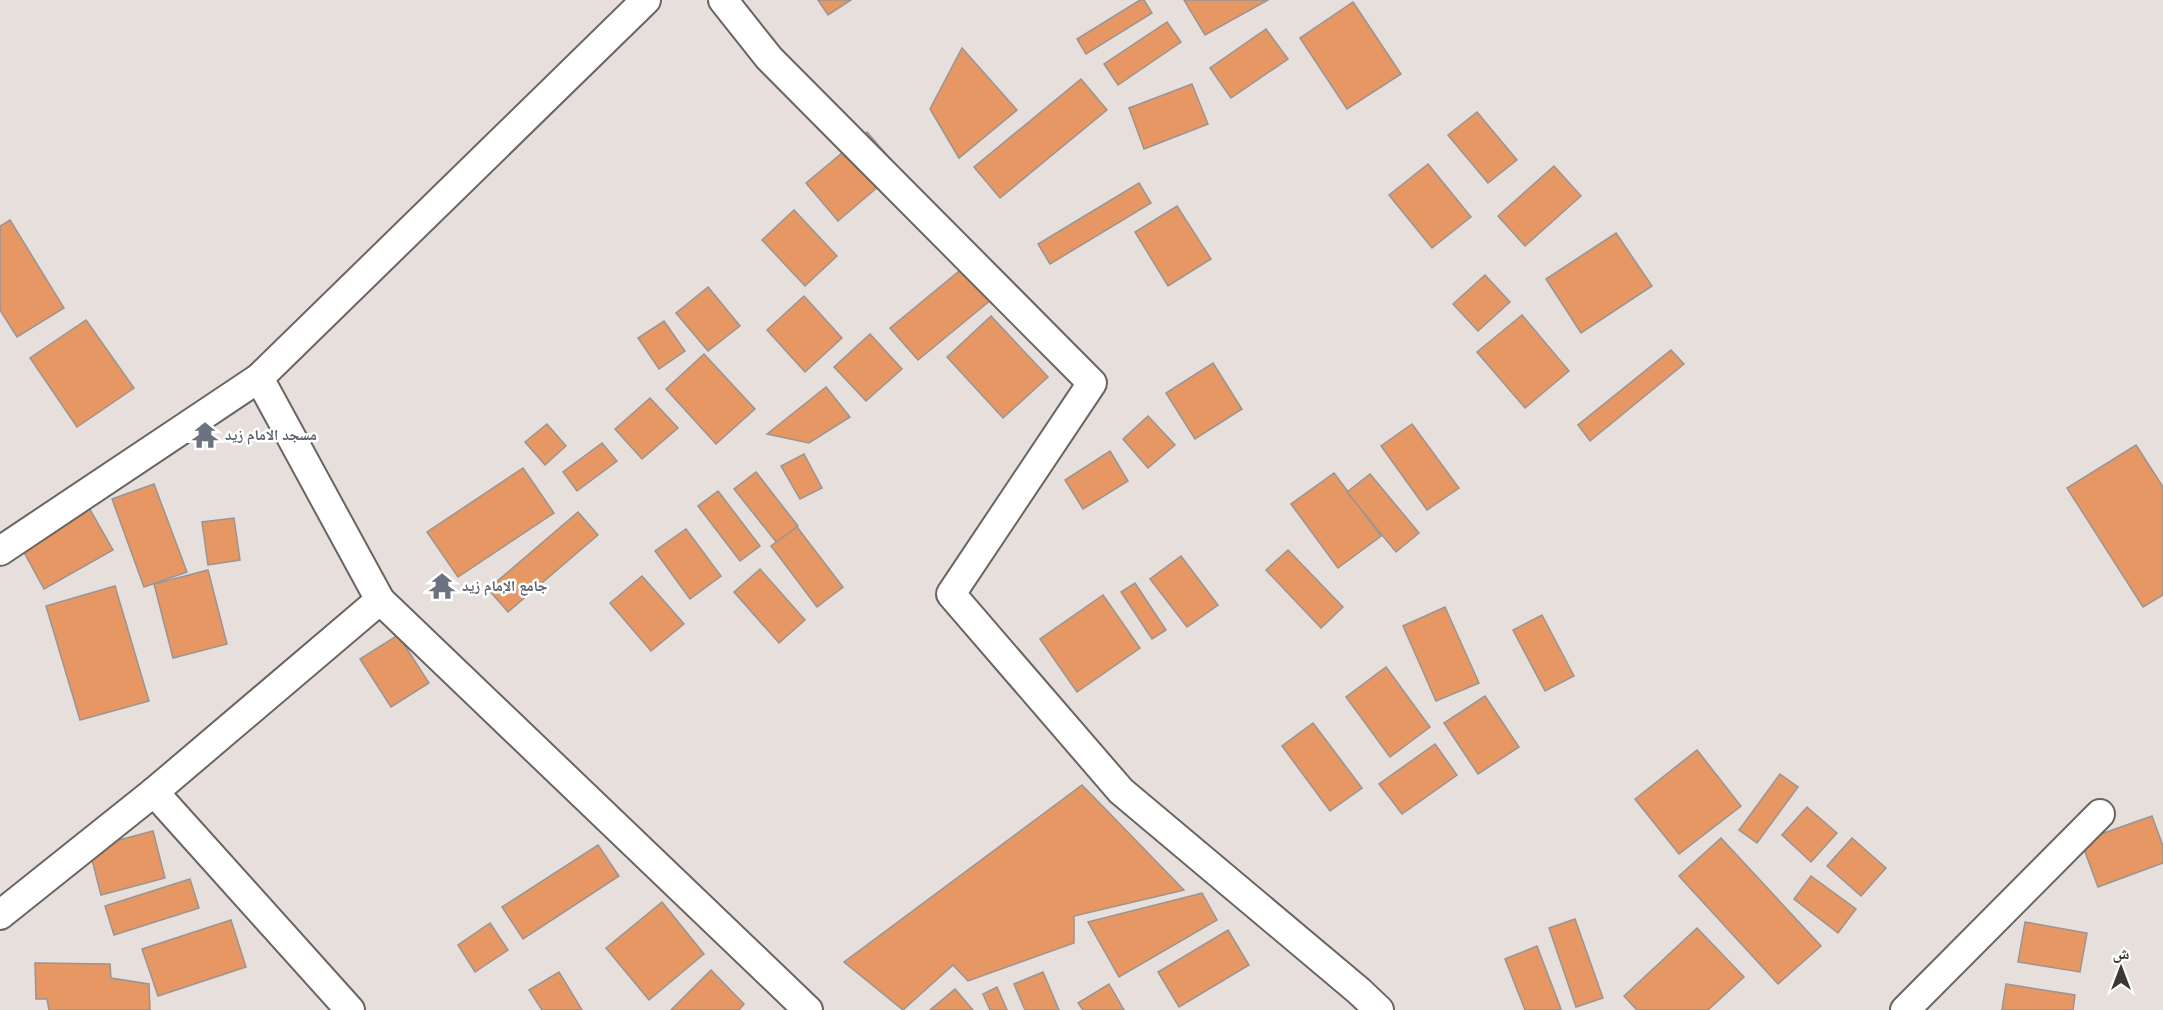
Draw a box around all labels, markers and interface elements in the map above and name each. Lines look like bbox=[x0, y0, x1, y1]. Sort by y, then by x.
temple icon: مسجد الامام زيد bbox=[190, 420, 220, 450]
place label: مسجد الامام زيد bbox=[225, 424, 317, 445]
temple icon: جامع الإمام زيد bbox=[427, 571, 457, 601]
place label: جامع الإمام زيد bbox=[462, 575, 548, 596]
north arrow bbox=[2091, 938, 2151, 998]
text: ش bbox=[2113, 942, 2130, 964]

